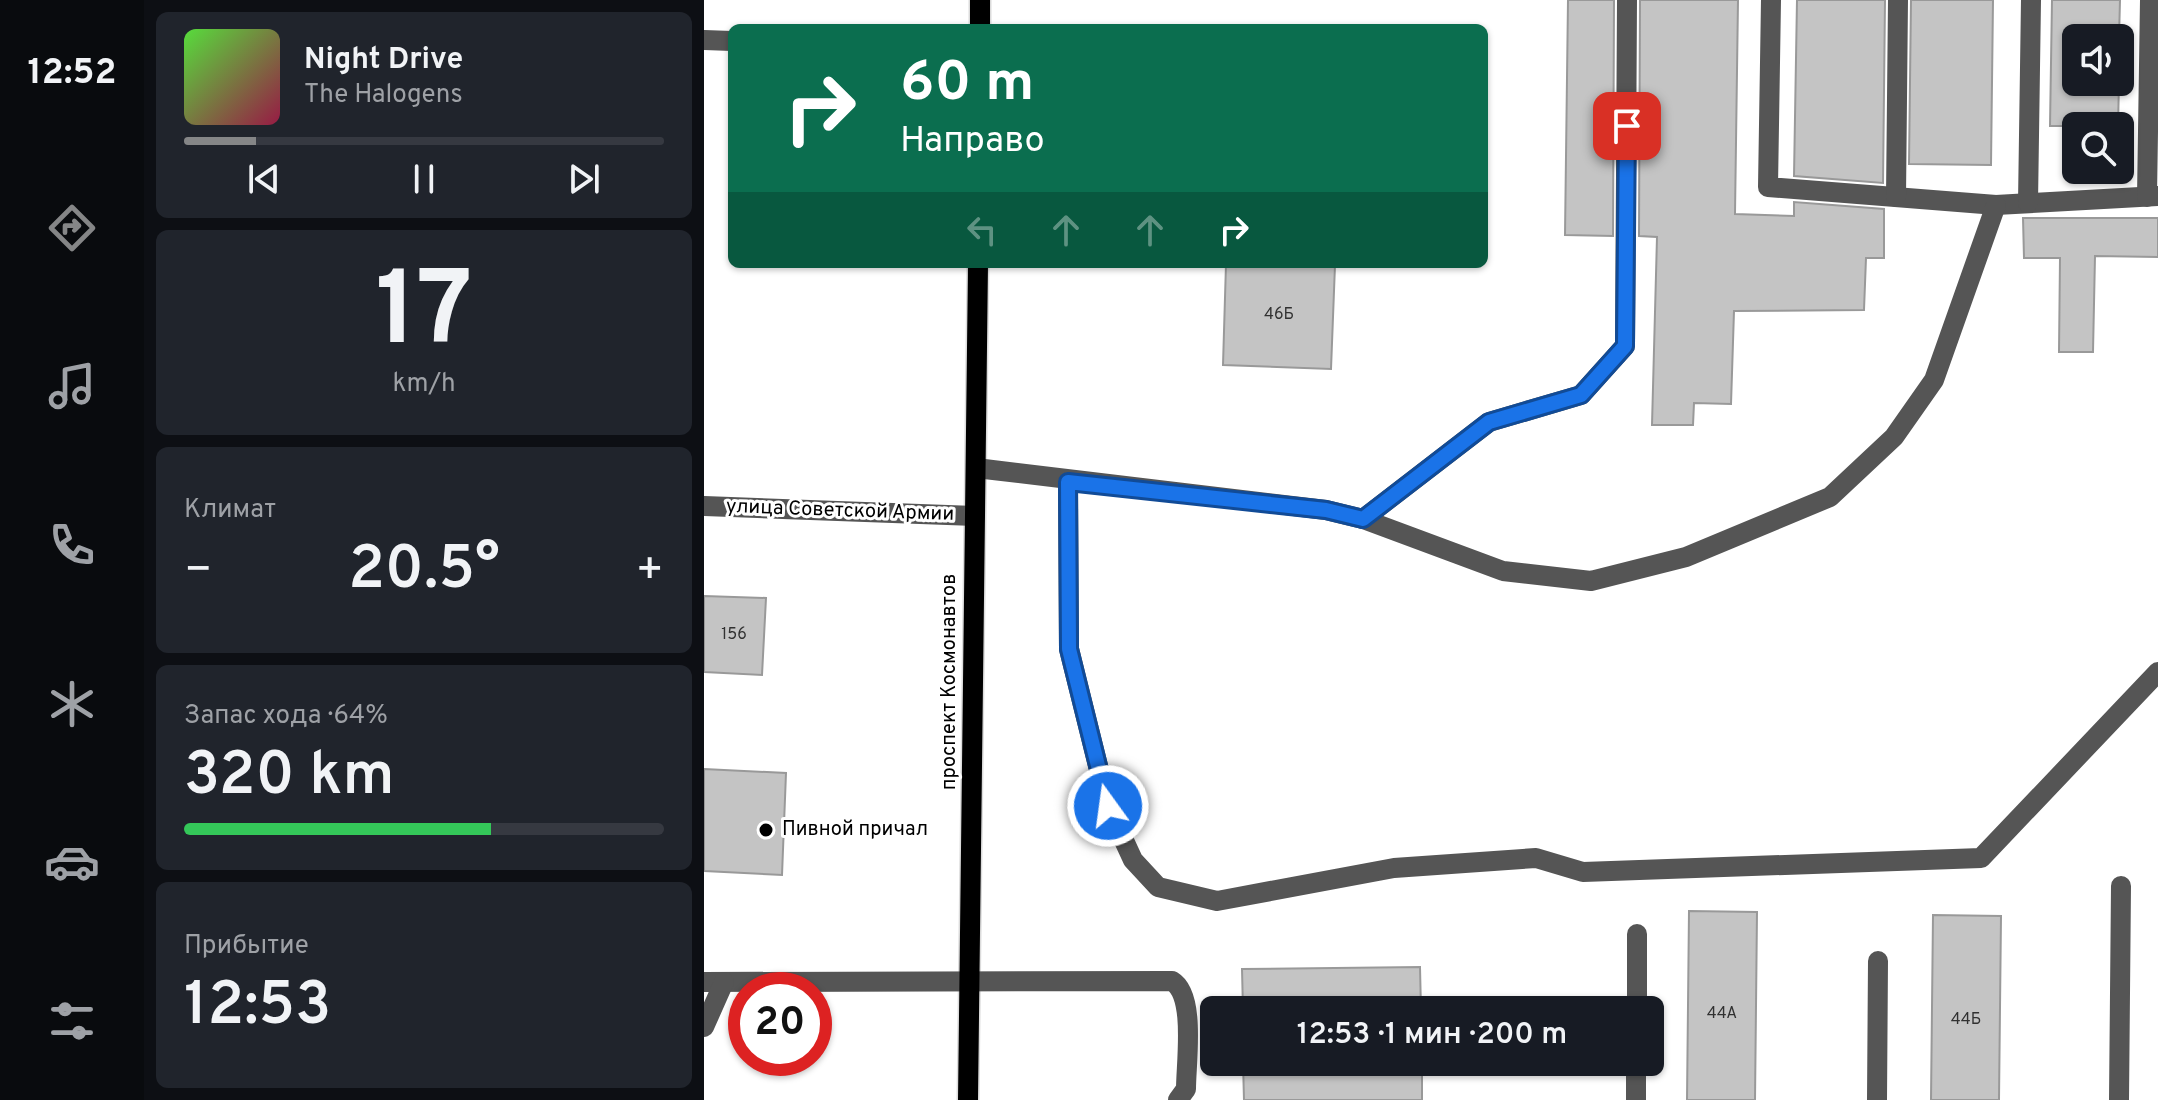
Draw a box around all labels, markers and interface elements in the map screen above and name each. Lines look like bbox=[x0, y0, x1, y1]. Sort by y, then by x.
map controls bbox=[2062, 24, 2134, 184]
button: sound bbox=[2062, 24, 2134, 96]
text: Night Drive bbox=[304, 42, 463, 79]
text: 60 m bbox=[900, 50, 1034, 120]
text: 12:52 bbox=[27, 51, 117, 97]
icon: right bbox=[768, 56, 872, 160]
text: The Halogens bbox=[304, 79, 463, 112]
pin bbox=[1593, 92, 1661, 160]
icon: arrive bbox=[1605, 104, 1649, 148]
button: search bbox=[2062, 112, 2134, 184]
text: Направо bbox=[900, 119, 1045, 165]
icon: previous bbox=[242, 157, 286, 201]
icon: pause bbox=[402, 157, 446, 201]
icon: next bbox=[562, 157, 606, 201]
icon: directions bbox=[44, 200, 100, 256]
icon: left bbox=[960, 208, 1004, 252]
icon: ahead bbox=[1044, 208, 1088, 252]
icon: ahead bbox=[1128, 208, 1172, 252]
icon: right bbox=[1212, 208, 1256, 252]
text: 17 bbox=[375, 250, 473, 382]
house number: 46Б bbox=[1264, 305, 1294, 325]
icon: music bbox=[44, 358, 100, 414]
text: km/h bbox=[392, 368, 456, 401]
text: Климат bbox=[184, 494, 276, 527]
street label: улица Советской Армии bbox=[725, 494, 955, 528]
icon: phone bbox=[44, 517, 100, 573]
text: 20.5° bbox=[348, 534, 500, 610]
text: − bbox=[184, 544, 212, 600]
text: + bbox=[636, 544, 664, 600]
street label: проспект Космонавтов bbox=[937, 574, 963, 790]
house number: 156 bbox=[721, 625, 747, 645]
icon: climate bbox=[44, 676, 100, 732]
text: Запас хода · 64% bbox=[184, 700, 388, 733]
text: 320 km bbox=[184, 740, 395, 816]
position arrow bbox=[1066, 764, 1150, 848]
place label: Пивной причал bbox=[782, 817, 928, 843]
marker: Пивной причал bbox=[757, 821, 775, 839]
icon: car bbox=[44, 834, 100, 890]
text: Прибытие bbox=[184, 930, 309, 963]
text: 12:53 bbox=[184, 970, 331, 1046]
speed limit sign: 20 bbox=[728, 972, 832, 1076]
icon: filters bbox=[44, 993, 100, 1049]
house number: 44А bbox=[1707, 1004, 1737, 1024]
house number: 44Б bbox=[1951, 1010, 1981, 1030]
text: 12:53 · 1 мин · 200 m bbox=[1297, 1017, 1567, 1054]

